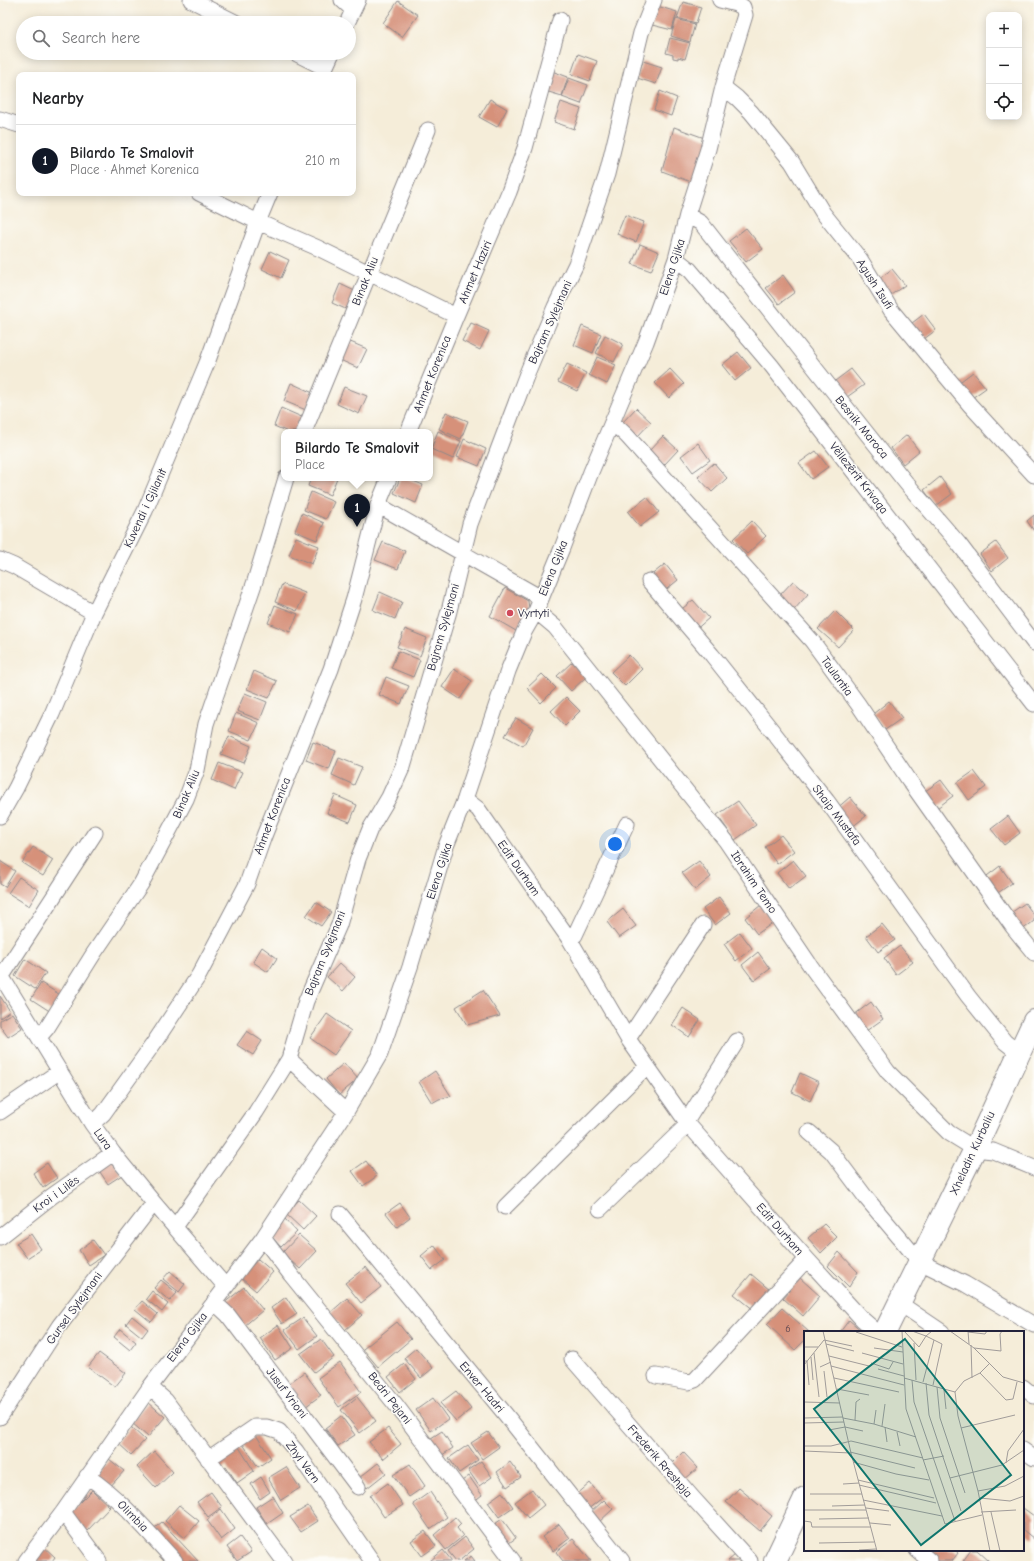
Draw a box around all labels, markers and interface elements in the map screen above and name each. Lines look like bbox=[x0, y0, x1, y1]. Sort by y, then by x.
map controls bbox=[986, 12, 1022, 120]
button: + bbox=[986, 12, 1022, 48]
search box bbox=[16, 16, 356, 60]
icon: search bbox=[30, 27, 52, 49]
text: Search here bbox=[62, 29, 140, 47]
button: − bbox=[986, 48, 1022, 84]
button: locate bbox=[986, 84, 1022, 120]
text: Nearby bbox=[32, 89, 83, 108]
text: Bilardo Te Smalovit bbox=[70, 144, 194, 162]
text: 1 bbox=[42, 153, 48, 168]
text: 210 m bbox=[305, 153, 340, 168]
text: Place · Ahmet Korenica bbox=[70, 162, 199, 177]
street label: Elena Gjika bbox=[656, 237, 688, 297]
street label: Ahmet Haziri bbox=[455, 238, 495, 306]
street label: Binak Aliu bbox=[349, 255, 381, 307]
street label: Agush Isufi bbox=[854, 256, 896, 312]
street label: Bajram Sylejmani bbox=[525, 278, 575, 366]
street label: Ahmet Korenica bbox=[410, 333, 454, 415]
street label: Besnik Maroca bbox=[832, 393, 892, 461]
popup bbox=[281, 429, 433, 481]
text: Bilardo Te Smalovit bbox=[295, 439, 419, 457]
street label: Vëllezërit Krivaqa bbox=[827, 439, 891, 517]
text: Place bbox=[295, 457, 325, 472]
street label: Kuvendi i Gjilanit bbox=[121, 466, 170, 550]
pin: 1 bbox=[344, 494, 370, 527]
street label: Elena Gjika bbox=[536, 538, 570, 598]
street label: Bajram Sylejmani bbox=[424, 582, 462, 672]
place label: Vyrtyti bbox=[518, 606, 550, 620]
marker: Vyrtyti bbox=[505, 608, 515, 618]
street label: Taulantia bbox=[818, 654, 856, 698]
street label: Binak Aliu bbox=[170, 768, 202, 820]
street label: Ahmet Korenica bbox=[251, 775, 293, 857]
street label: Shaip Mustafa bbox=[810, 782, 864, 848]
your location bbox=[605, 834, 625, 854]
street label: Edit Durham bbox=[495, 837, 543, 899]
street label: Elena Gjika bbox=[423, 841, 455, 901]
street label: Ibrahim Temo bbox=[728, 848, 780, 916]
street label: Bajram Sylejmani bbox=[302, 909, 348, 997]
street label: Xheladin Kurbaliu bbox=[946, 1109, 998, 1197]
street label: Lura bbox=[91, 1126, 115, 1152]
street label: Kroi i Lilës bbox=[30, 1173, 82, 1215]
street label: Edit Durham bbox=[753, 1200, 807, 1258]
street label: Gursel Sylejmani bbox=[43, 1269, 105, 1347]
street label: Elena Gjika bbox=[164, 1309, 210, 1365]
house number: 6 bbox=[785, 1323, 791, 1335]
inset map bbox=[804, 1331, 1024, 1551]
street label: Enver Hadri bbox=[457, 1359, 507, 1415]
street label: Jusuf Vrioni bbox=[263, 1365, 311, 1421]
street label: Bedri Pejani bbox=[365, 1369, 415, 1427]
street label: Frederik Rreshpja bbox=[625, 1422, 695, 1500]
street label: Zhyl Vern bbox=[283, 1438, 323, 1486]
street label: Olimbia bbox=[115, 1497, 151, 1535]

